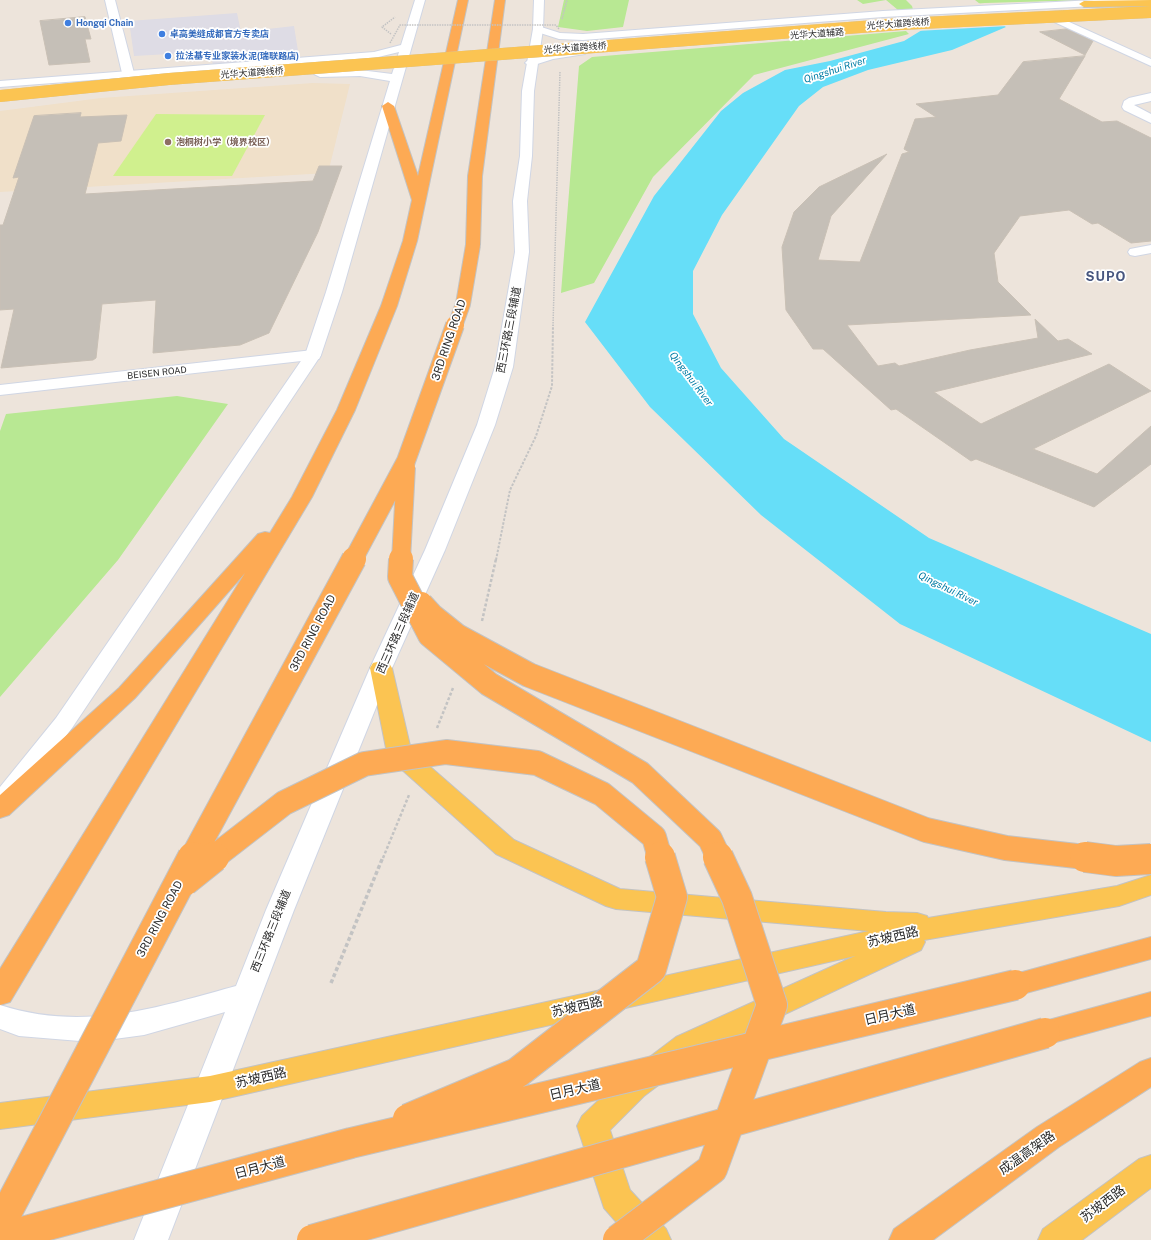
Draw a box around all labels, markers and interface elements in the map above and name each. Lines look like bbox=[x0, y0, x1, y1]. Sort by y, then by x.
street label: 光华大道跨线桥 bbox=[866, 16, 930, 32]
marker: Hongqi Chain bbox=[63, 18, 73, 28]
place label: Hongqi Chain bbox=[76, 18, 133, 28]
street label: 光华大道辅路 bbox=[790, 27, 844, 41]
marker: 卓高美缝成都官方专卖店 bbox=[157, 29, 167, 39]
place label: 卓高美缝成都官方专卖店 bbox=[170, 29, 269, 39]
street label: 光华大道跨线桥 bbox=[543, 40, 607, 56]
marker: 拉法基专业家装水泥(瑞联路店) bbox=[163, 51, 173, 61]
place label: 拉法基专业家装水泥(瑞联路店) bbox=[176, 51, 299, 61]
water label: Qingshui River bbox=[802, 54, 868, 86]
street label: 光华大道跨线桥 bbox=[220, 65, 284, 81]
marker: 泡桐树小学（境界校区） bbox=[163, 137, 173, 147]
place label: 泡桐树小学（境界校区） bbox=[176, 137, 275, 147]
district label: SUPO bbox=[1086, 269, 1126, 285]
street label: 西三环路三段辅道 bbox=[494, 286, 524, 374]
street label: 3RD RING ROAD bbox=[429, 298, 469, 382]
water label: Qingshui River bbox=[667, 349, 715, 409]
street label: BEISEN ROAD bbox=[127, 365, 187, 381]
water label: Qingshui River bbox=[916, 569, 980, 609]
street label: 西三环路三段辅道 bbox=[374, 590, 422, 676]
street label: 3RD RING ROAD bbox=[287, 593, 339, 673]
street label: 3RD RING ROAD bbox=[134, 879, 186, 959]
street label: 西三环路三段辅道 bbox=[248, 888, 294, 974]
street label: 苏坡西路 bbox=[866, 924, 920, 950]
street label: 苏坡西路 bbox=[550, 994, 604, 1020]
street label: 日月大道 bbox=[863, 1002, 917, 1028]
street label: 苏坡西路 bbox=[234, 1065, 288, 1091]
street label: 日月大道 bbox=[548, 1077, 602, 1103]
street label: 成温高架路 bbox=[996, 1128, 1058, 1178]
street label: 日月大道 bbox=[233, 1154, 287, 1182]
street label: 苏坡西路 bbox=[1078, 1182, 1128, 1226]

